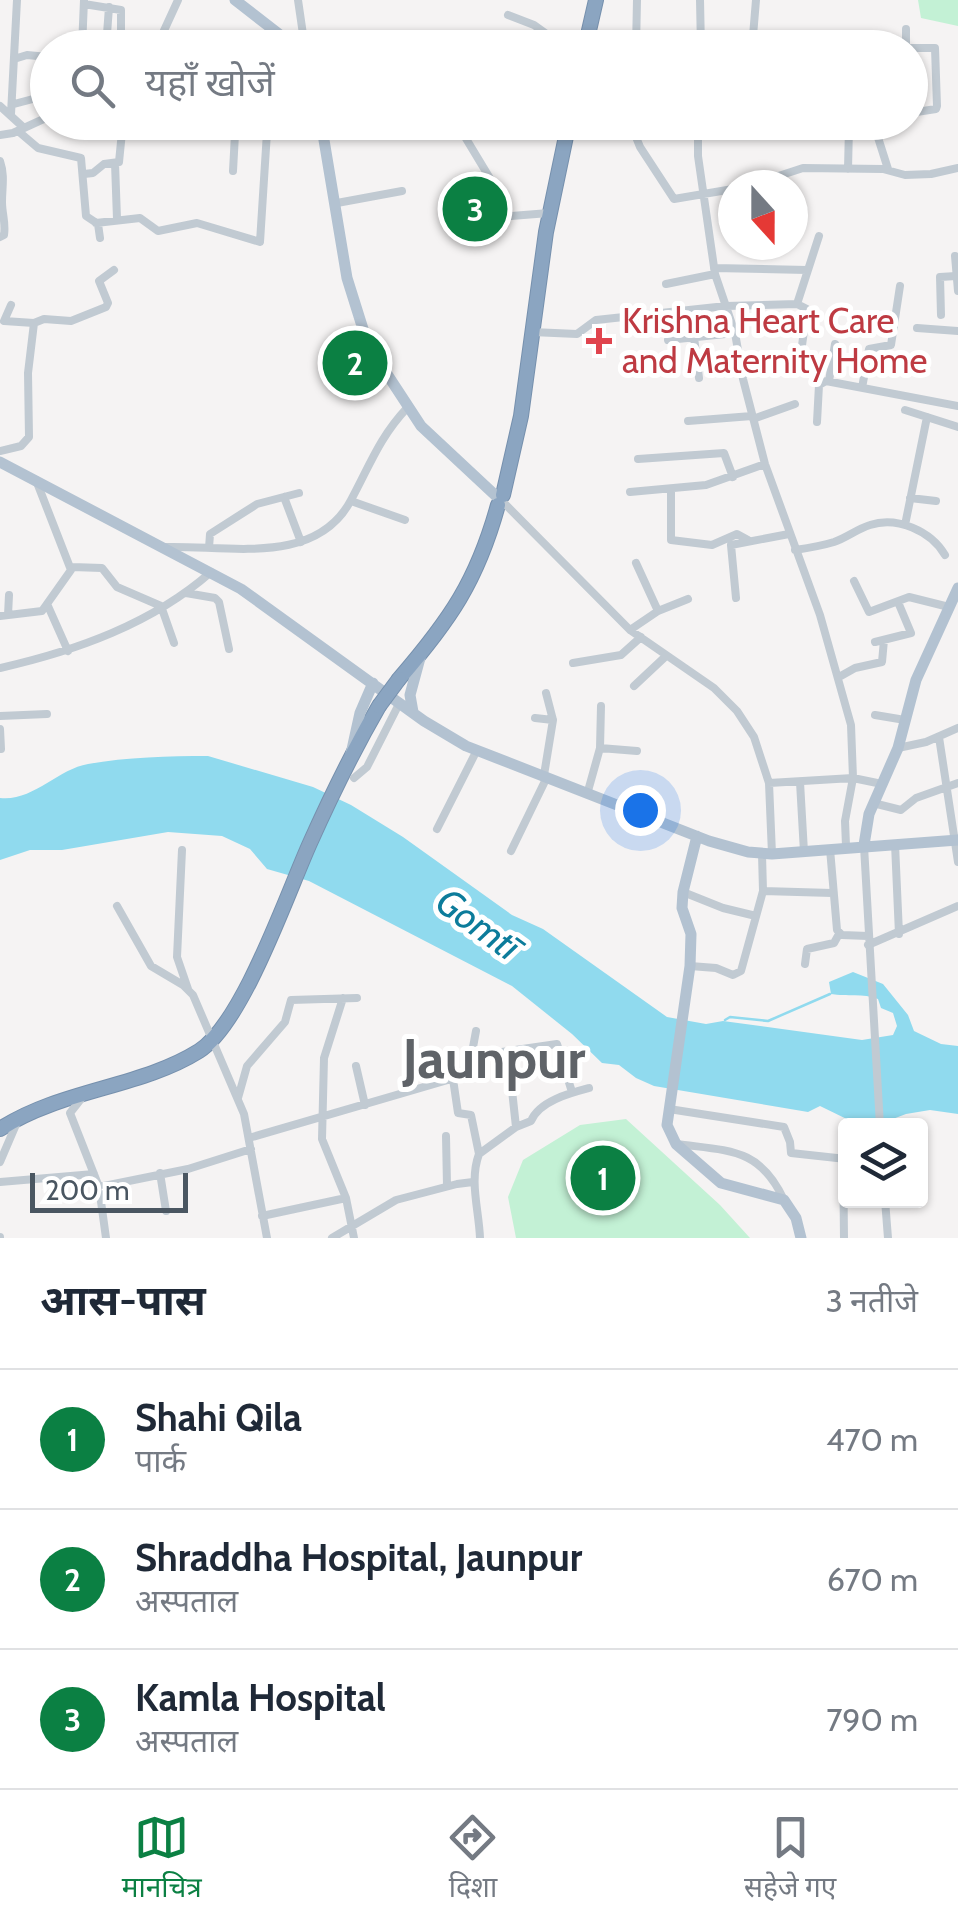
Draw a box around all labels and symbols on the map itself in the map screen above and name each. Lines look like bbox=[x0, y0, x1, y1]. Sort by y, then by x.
north arrow bbox=[718, 170, 808, 260]
pin: 3 bbox=[442, 172, 508, 246]
place label: Krishna Heart Care and Maternity Home bbox=[622, 299, 927, 382]
pin: 2 bbox=[322, 326, 388, 400]
marker: Krishna Heart Care and Maternity Home bbox=[586, 328, 612, 354]
your location bbox=[615, 785, 666, 836]
water label: Gomtī bbox=[427, 877, 534, 973]
district label: Jaunpur bbox=[402, 1025, 586, 1092]
pin: 1 bbox=[570, 1140, 636, 1216]
scale bar bbox=[30, 1168, 188, 1212]

